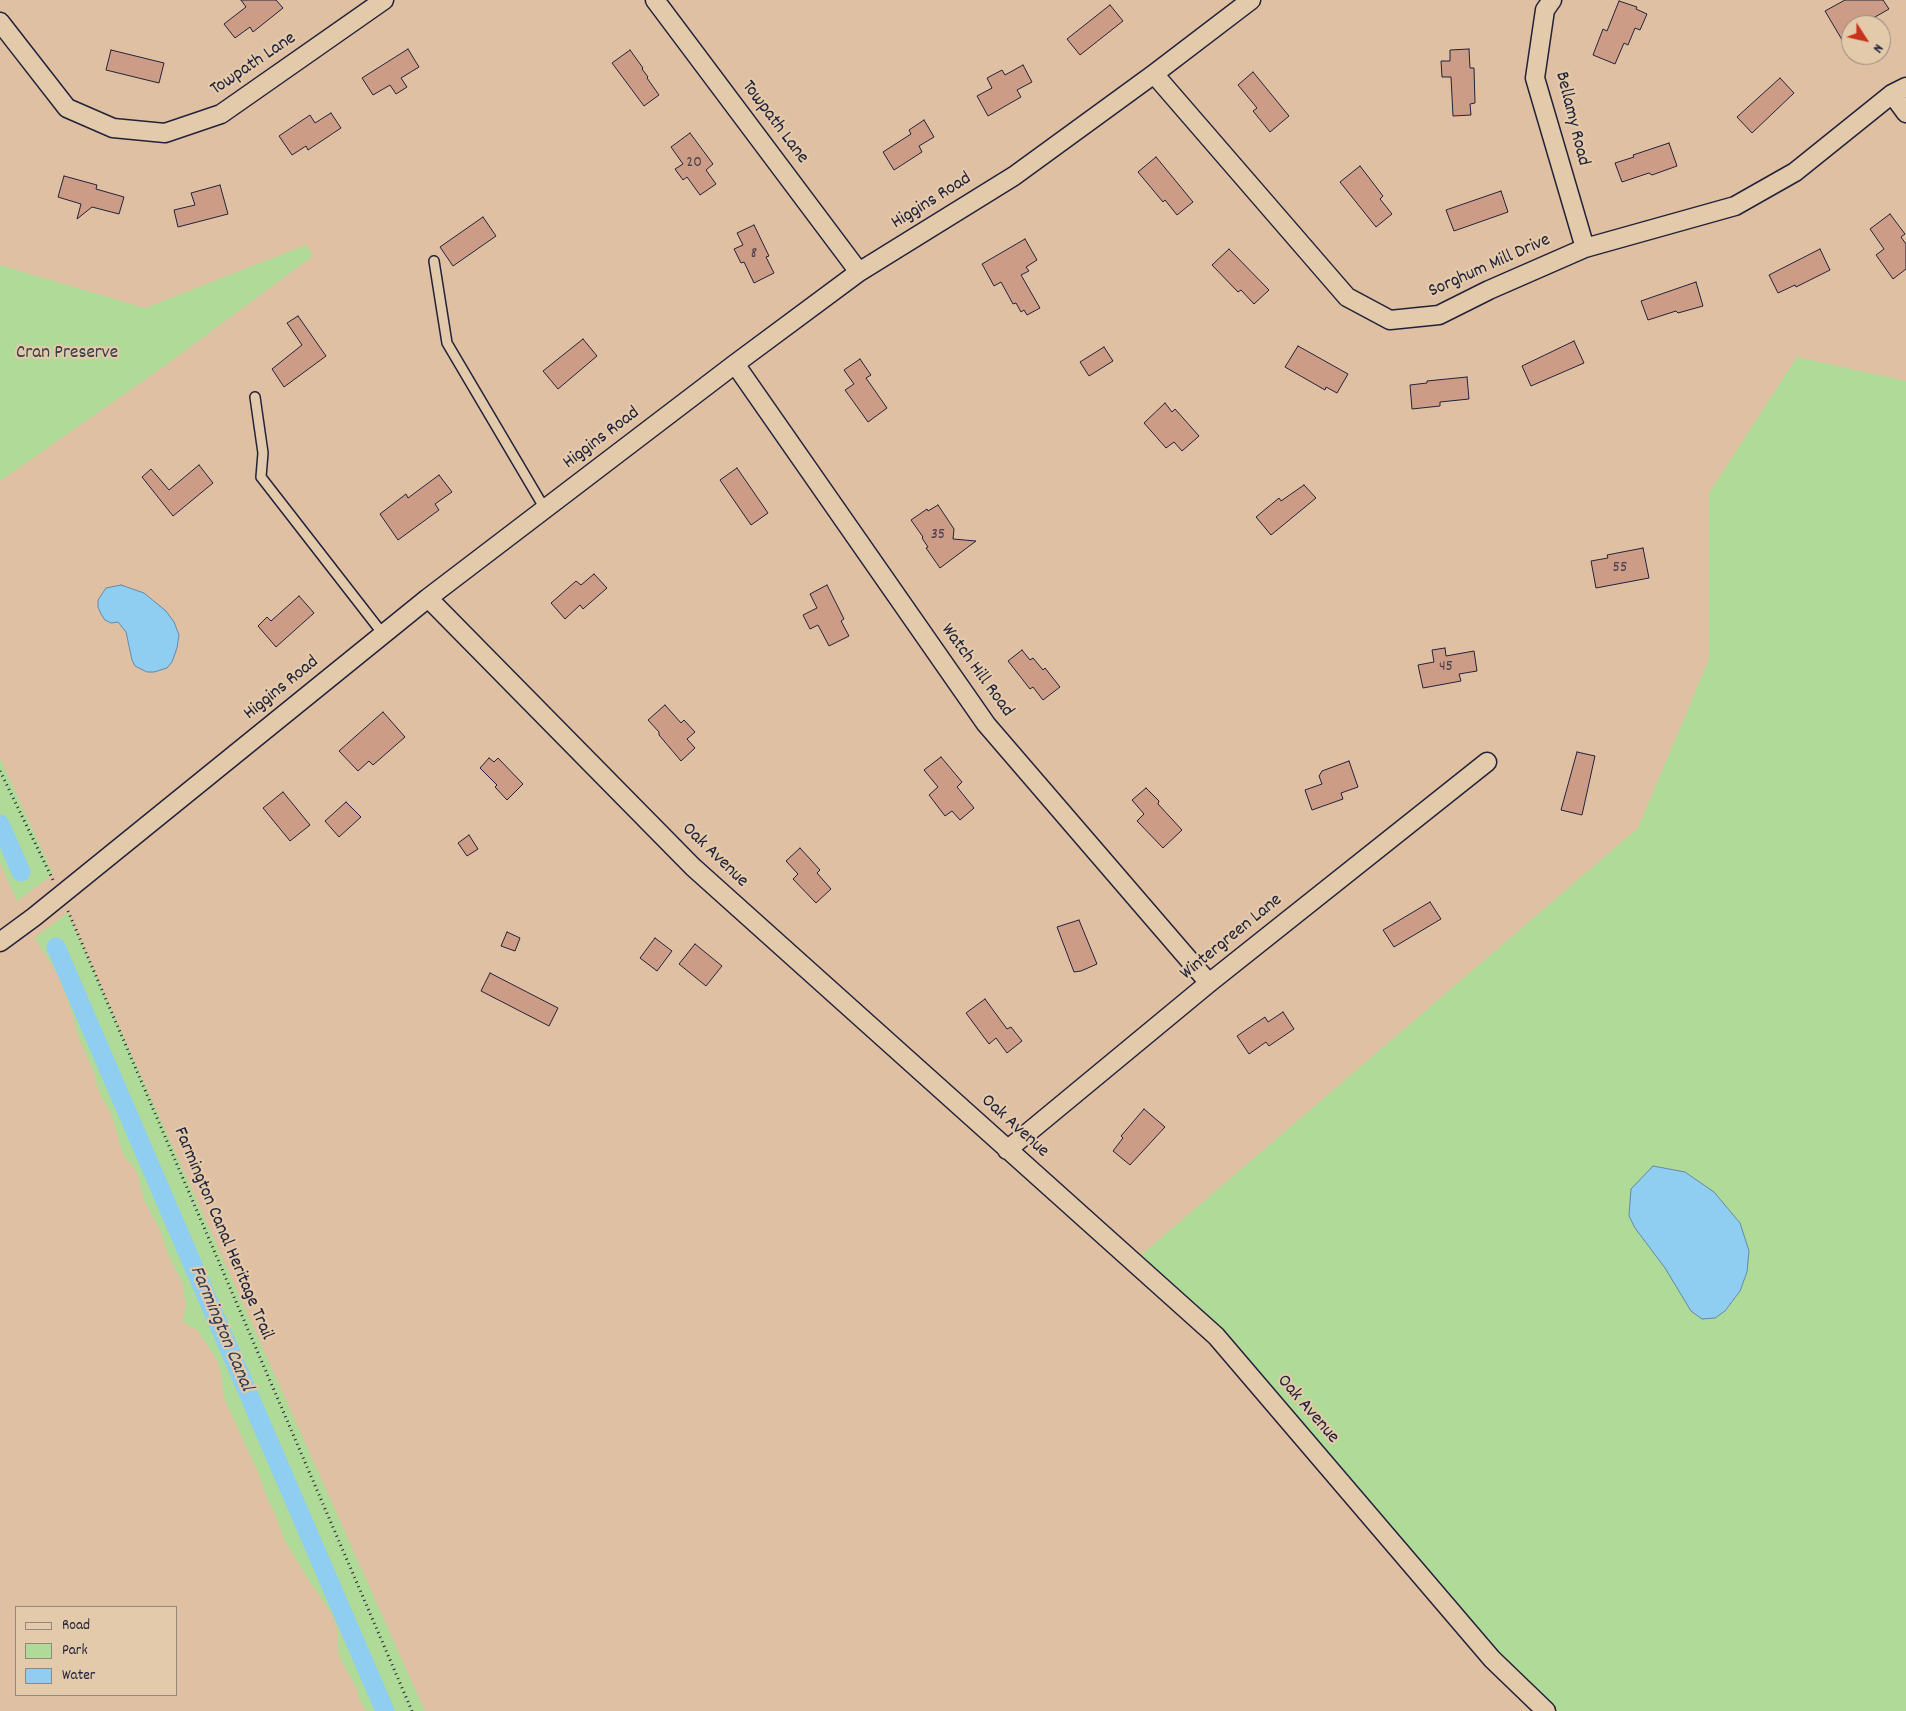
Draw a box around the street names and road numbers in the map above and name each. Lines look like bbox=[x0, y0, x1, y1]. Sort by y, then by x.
street label: Towpath Lane bbox=[207, 28, 301, 102]
street label: Bellamy Road bbox=[1548, 70, 1594, 168]
street label: Towpath Lane bbox=[735, 77, 813, 169]
street label: Higgins Road bbox=[888, 168, 976, 236]
street label: Sorghum Mill Drive bbox=[1425, 230, 1555, 304]
street label: Higgins Road bbox=[559, 403, 645, 475]
street label: Watch Hill Road bbox=[935, 620, 1017, 722]
street label: Higgins Road bbox=[240, 652, 324, 726]
street label: Oak Avenue bbox=[676, 819, 752, 893]
street label: Wintergreen Lane bbox=[1176, 890, 1288, 986]
street label: Oak Avenue bbox=[975, 1090, 1053, 1164]
street label: Farmington Canal Heritage Trail bbox=[167, 1124, 277, 1344]
street label: Oak Avenue bbox=[1271, 1371, 1343, 1449]

